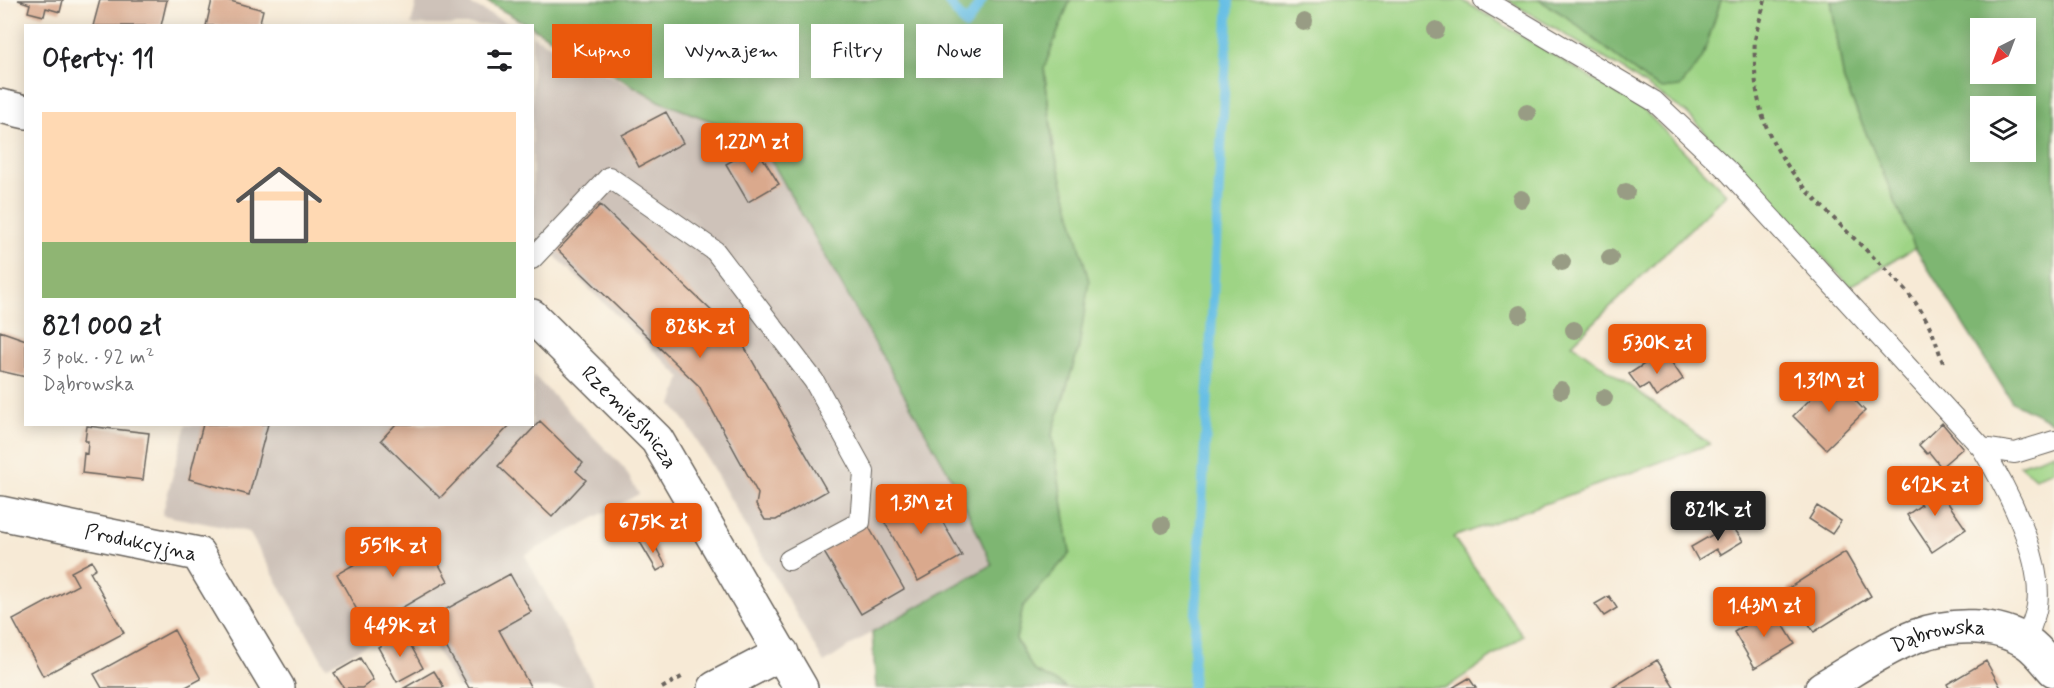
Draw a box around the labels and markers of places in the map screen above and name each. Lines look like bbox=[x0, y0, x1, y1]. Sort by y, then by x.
pin: 1.22M zł bbox=[690, 123, 814, 174]
pin: 828K zł bbox=[645, 308, 755, 359]
pin: 530K zł bbox=[1602, 324, 1712, 375]
pin: 1.31M zł bbox=[1767, 362, 1891, 413]
pin: 612K zł bbox=[1880, 466, 1990, 517]
pin: 1.3M zł bbox=[866, 484, 976, 535]
pin: 821K zł bbox=[1663, 491, 1773, 542]
pin: 675K zł bbox=[598, 503, 708, 554]
pin: 551K zł bbox=[338, 527, 448, 578]
pin: 1.43M zł bbox=[1702, 587, 1826, 638]
pin: 449K zł bbox=[345, 607, 455, 658]

